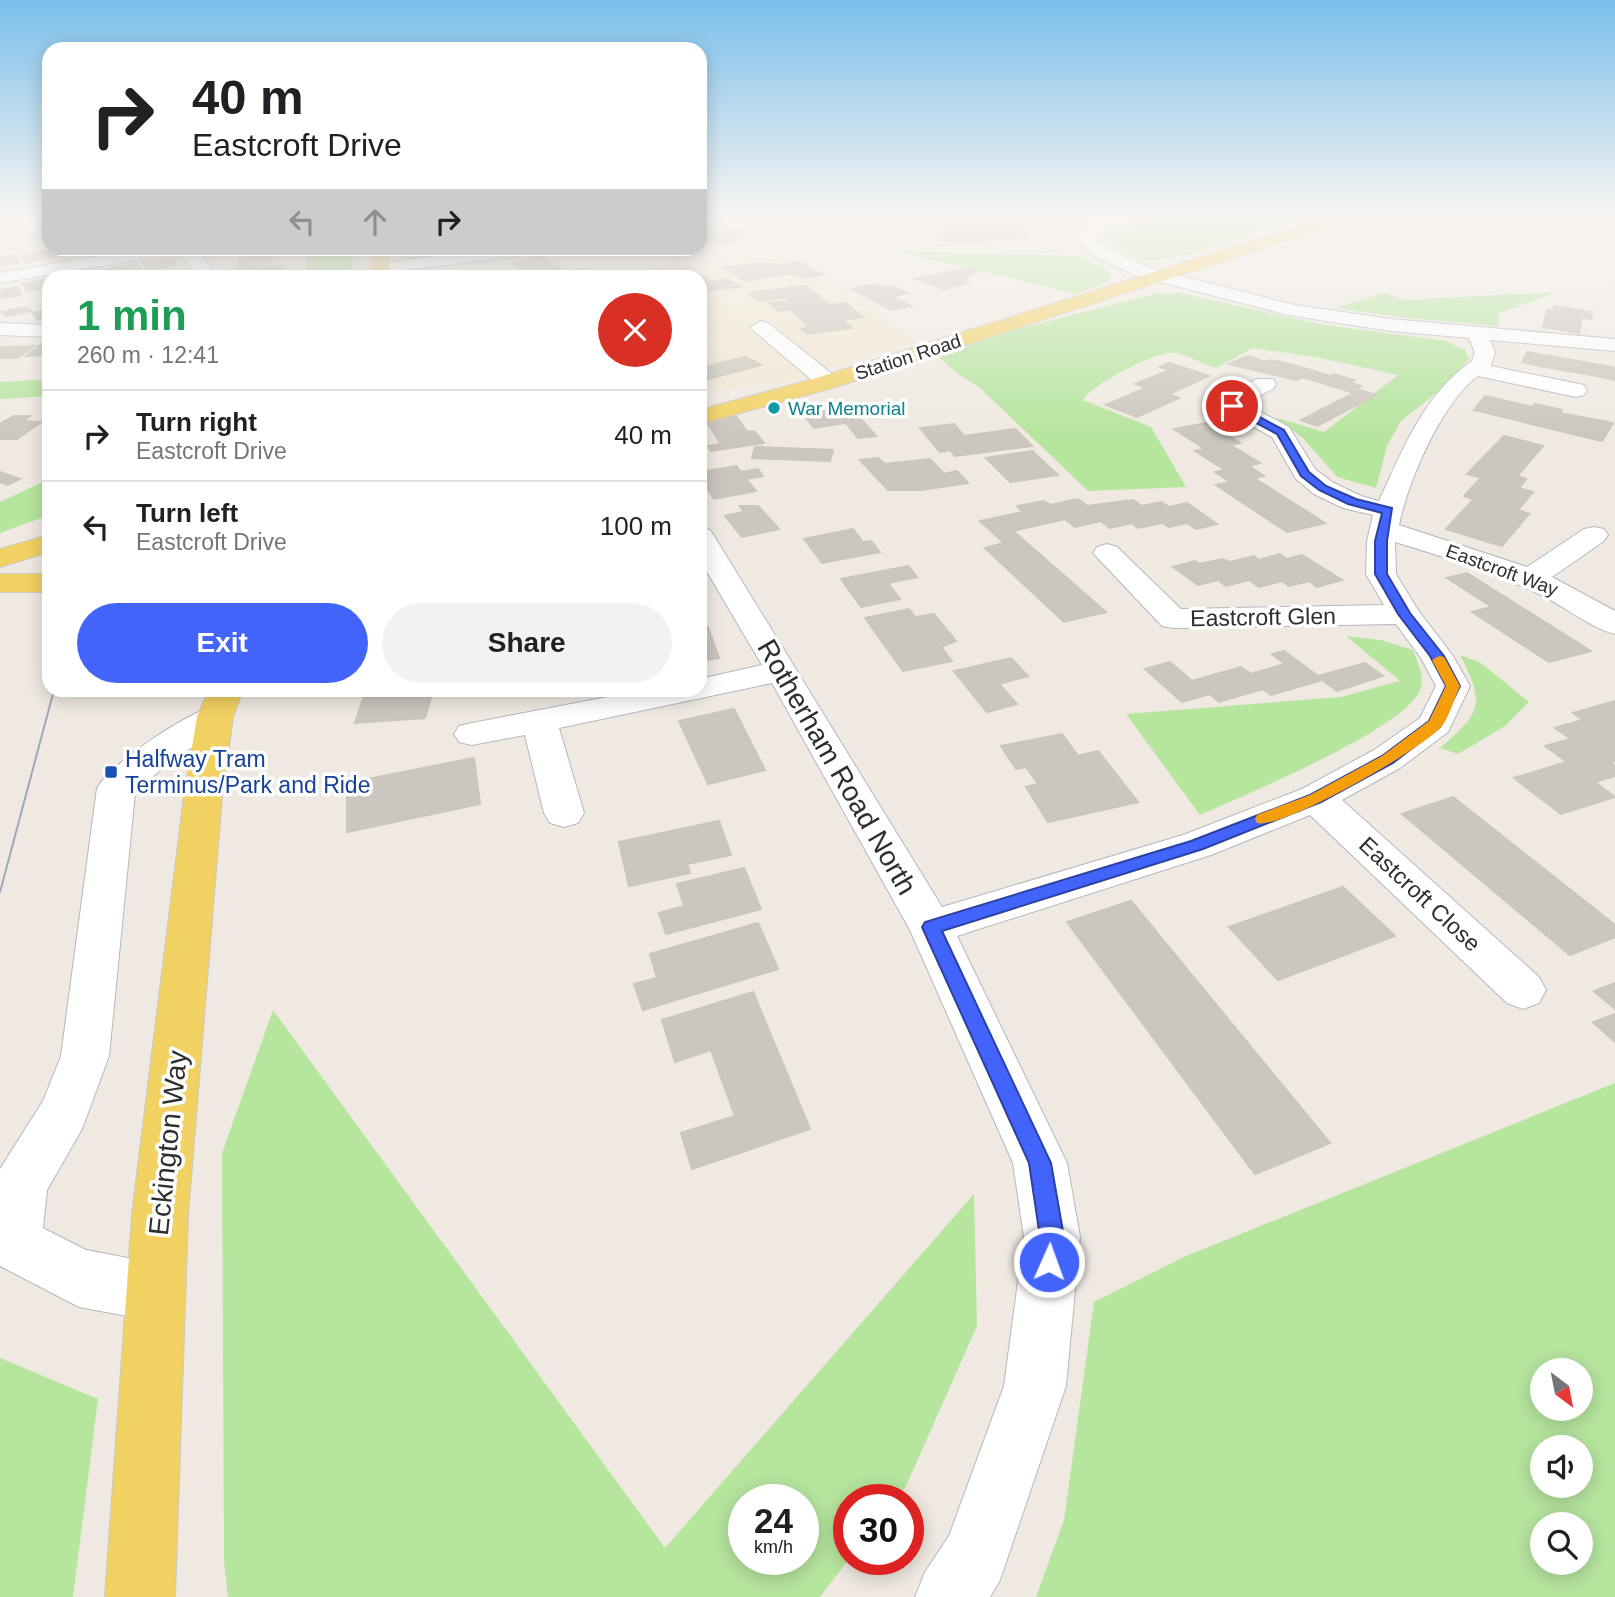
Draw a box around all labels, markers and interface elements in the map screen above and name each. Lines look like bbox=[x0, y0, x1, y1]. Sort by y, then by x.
icon: right bbox=[77, 70, 168, 161]
text: 40 m bbox=[192, 70, 304, 124]
text: Eastcroft Drive bbox=[192, 127, 402, 163]
icon: left bbox=[283, 203, 321, 241]
icon: ahead bbox=[356, 203, 394, 241]
icon: right bbox=[429, 203, 467, 241]
text: 1 min bbox=[77, 292, 187, 339]
button: close bbox=[598, 293, 672, 367]
street label: Station Road bbox=[853, 330, 963, 384]
text: 260 m · 12:41 bbox=[77, 342, 219, 368]
pin bbox=[1202, 376, 1262, 436]
icon: arrive bbox=[1213, 387, 1251, 425]
place label: War Memorial bbox=[788, 398, 906, 419]
marker: War Memorial bbox=[766, 400, 782, 416]
text: Turn right bbox=[136, 407, 257, 437]
icon: right bbox=[77, 417, 115, 455]
text: 40 m bbox=[614, 420, 672, 450]
text: Eastcroft Drive bbox=[136, 438, 287, 464]
text: Turn left bbox=[136, 498, 238, 528]
icon: left bbox=[77, 508, 115, 546]
text: 100 m bbox=[600, 511, 672, 541]
text: Eastcroft Drive bbox=[136, 529, 287, 555]
street label: Eastcroft Way bbox=[1443, 540, 1561, 600]
button: Exit bbox=[77, 603, 368, 683]
button: Share bbox=[382, 603, 672, 683]
street label: Eastcroft Glen bbox=[1190, 603, 1336, 631]
street label: Rotherham Road North bbox=[751, 634, 923, 900]
place label: Halfway Tram Terminus/Park and Ride bbox=[125, 746, 370, 798]
marker: Halfway Tram Terminus/Park and Ride bbox=[103, 764, 119, 780]
street label: Eastcroft Close bbox=[1354, 831, 1486, 957]
street label: Eckington Way bbox=[143, 1049, 193, 1237]
position arrow bbox=[1012, 1225, 1086, 1299]
north arrow bbox=[1530, 1358, 1592, 1421]
map controls bbox=[1530, 1358, 1593, 1575]
button: sound bbox=[1530, 1435, 1593, 1498]
speed limit sign: 30 bbox=[833, 1484, 924, 1575]
text: 24 bbox=[754, 1501, 793, 1540]
button: search bbox=[1530, 1512, 1593, 1575]
text: km/h bbox=[754, 1537, 793, 1557]

